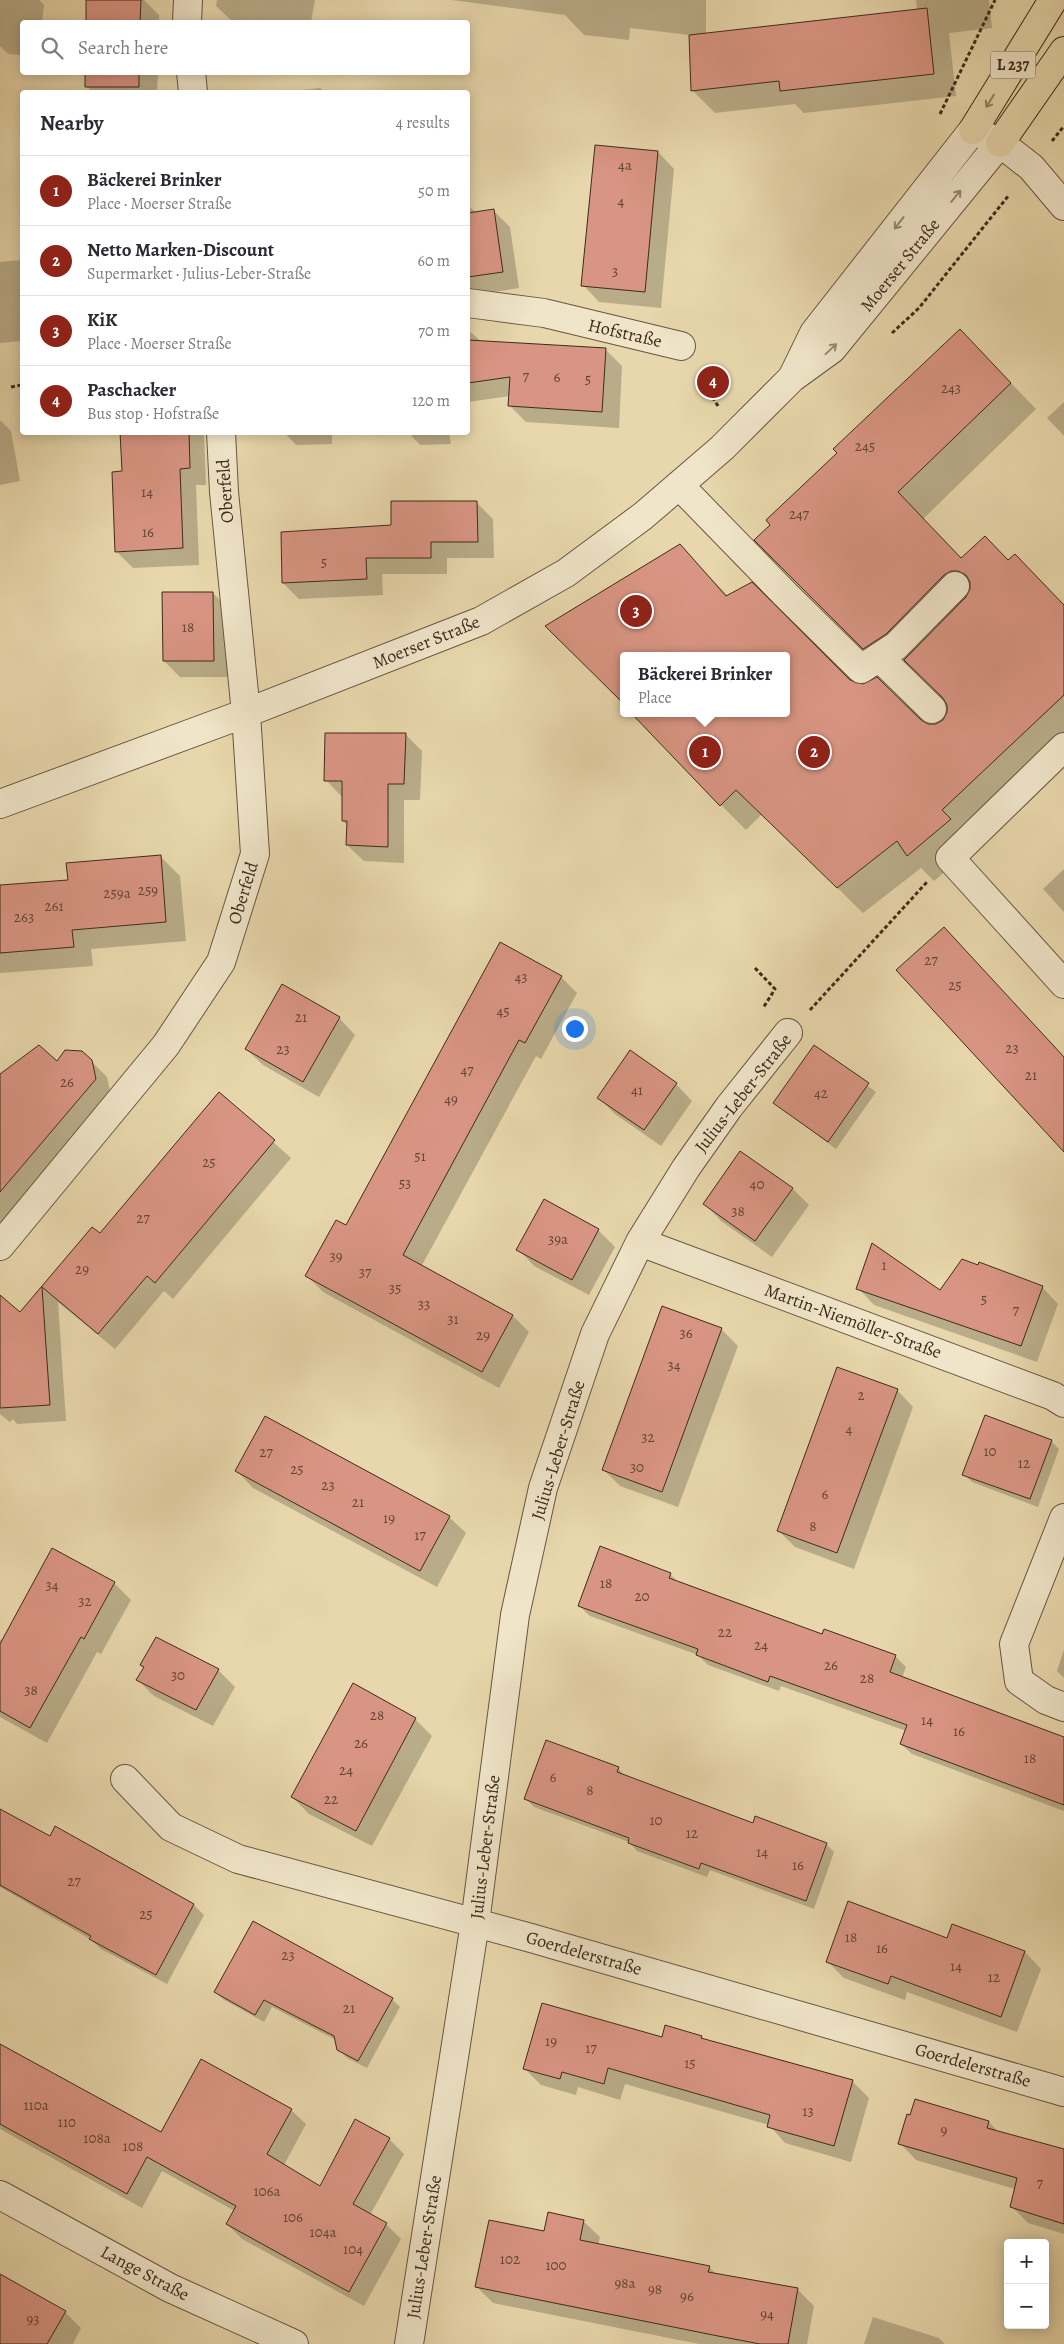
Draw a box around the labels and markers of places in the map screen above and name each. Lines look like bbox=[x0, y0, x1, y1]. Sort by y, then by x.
pin: 4 bbox=[697, 363, 729, 401]
pin: 3 bbox=[620, 592, 652, 630]
pin: 1 bbox=[689, 733, 721, 771]
pin: 2 bbox=[798, 733, 830, 771]

